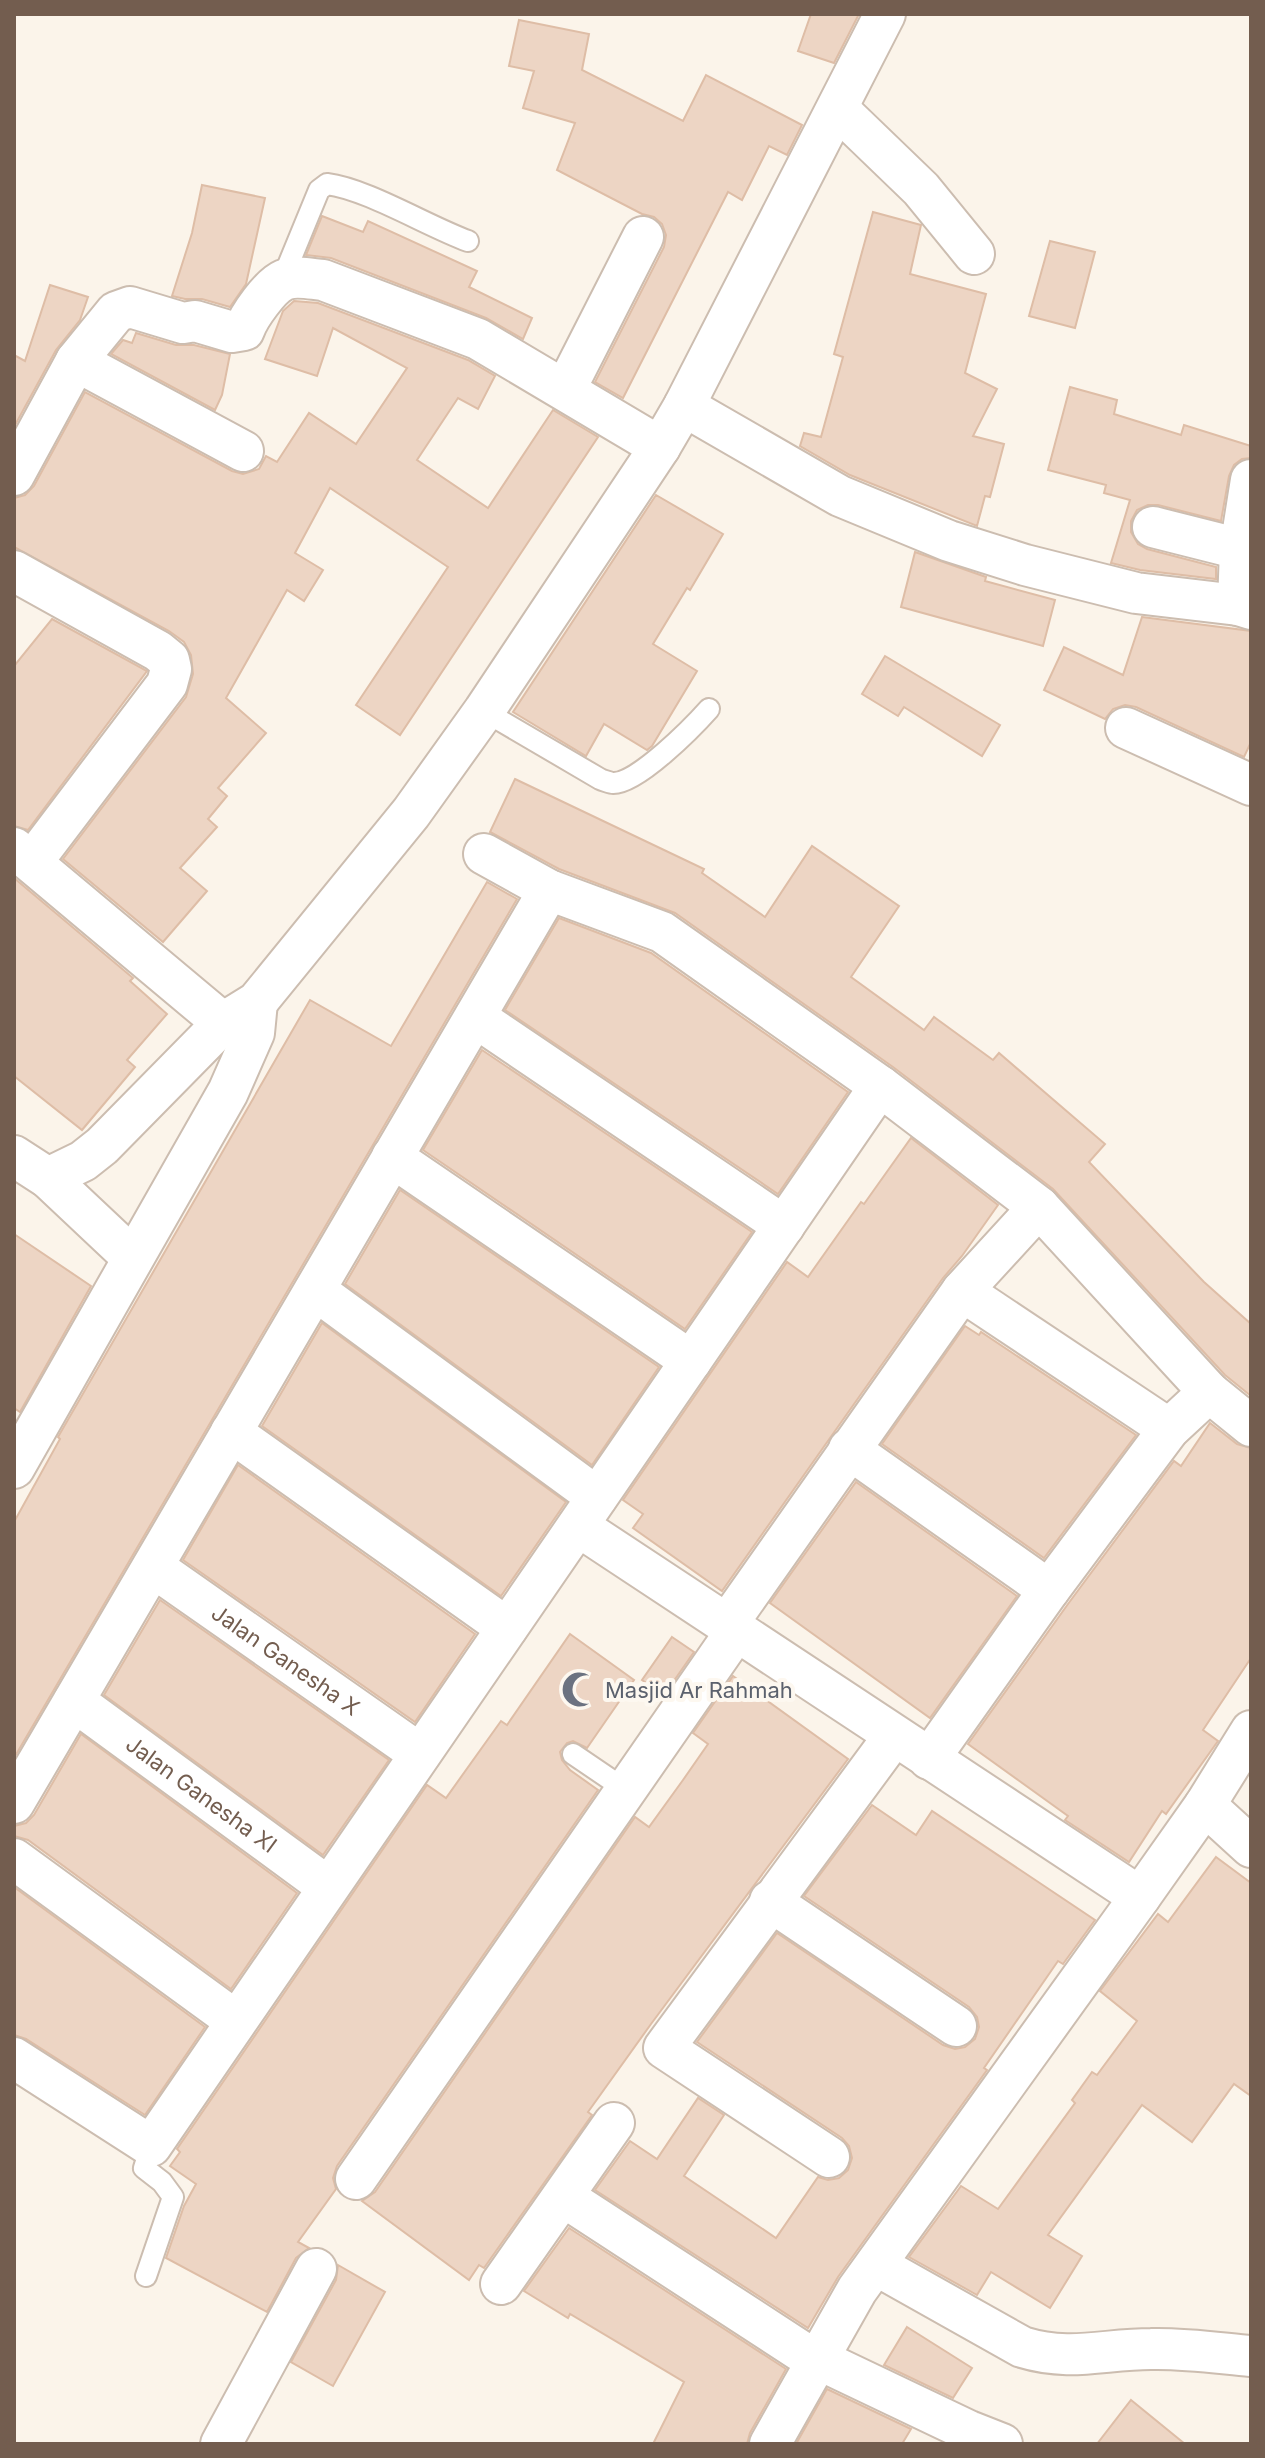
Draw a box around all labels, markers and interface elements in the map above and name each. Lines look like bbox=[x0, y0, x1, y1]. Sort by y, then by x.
street label: Jalan Ganesha X bbox=[207, 1599, 365, 1721]
mosque icon: Masjid Ar Rahmah bbox=[560, 1671, 598, 1709]
place label: Masjid Ar Rahmah bbox=[605, 1677, 793, 1703]
street label: Jalan Ganesha XI bbox=[121, 1731, 282, 1858]

